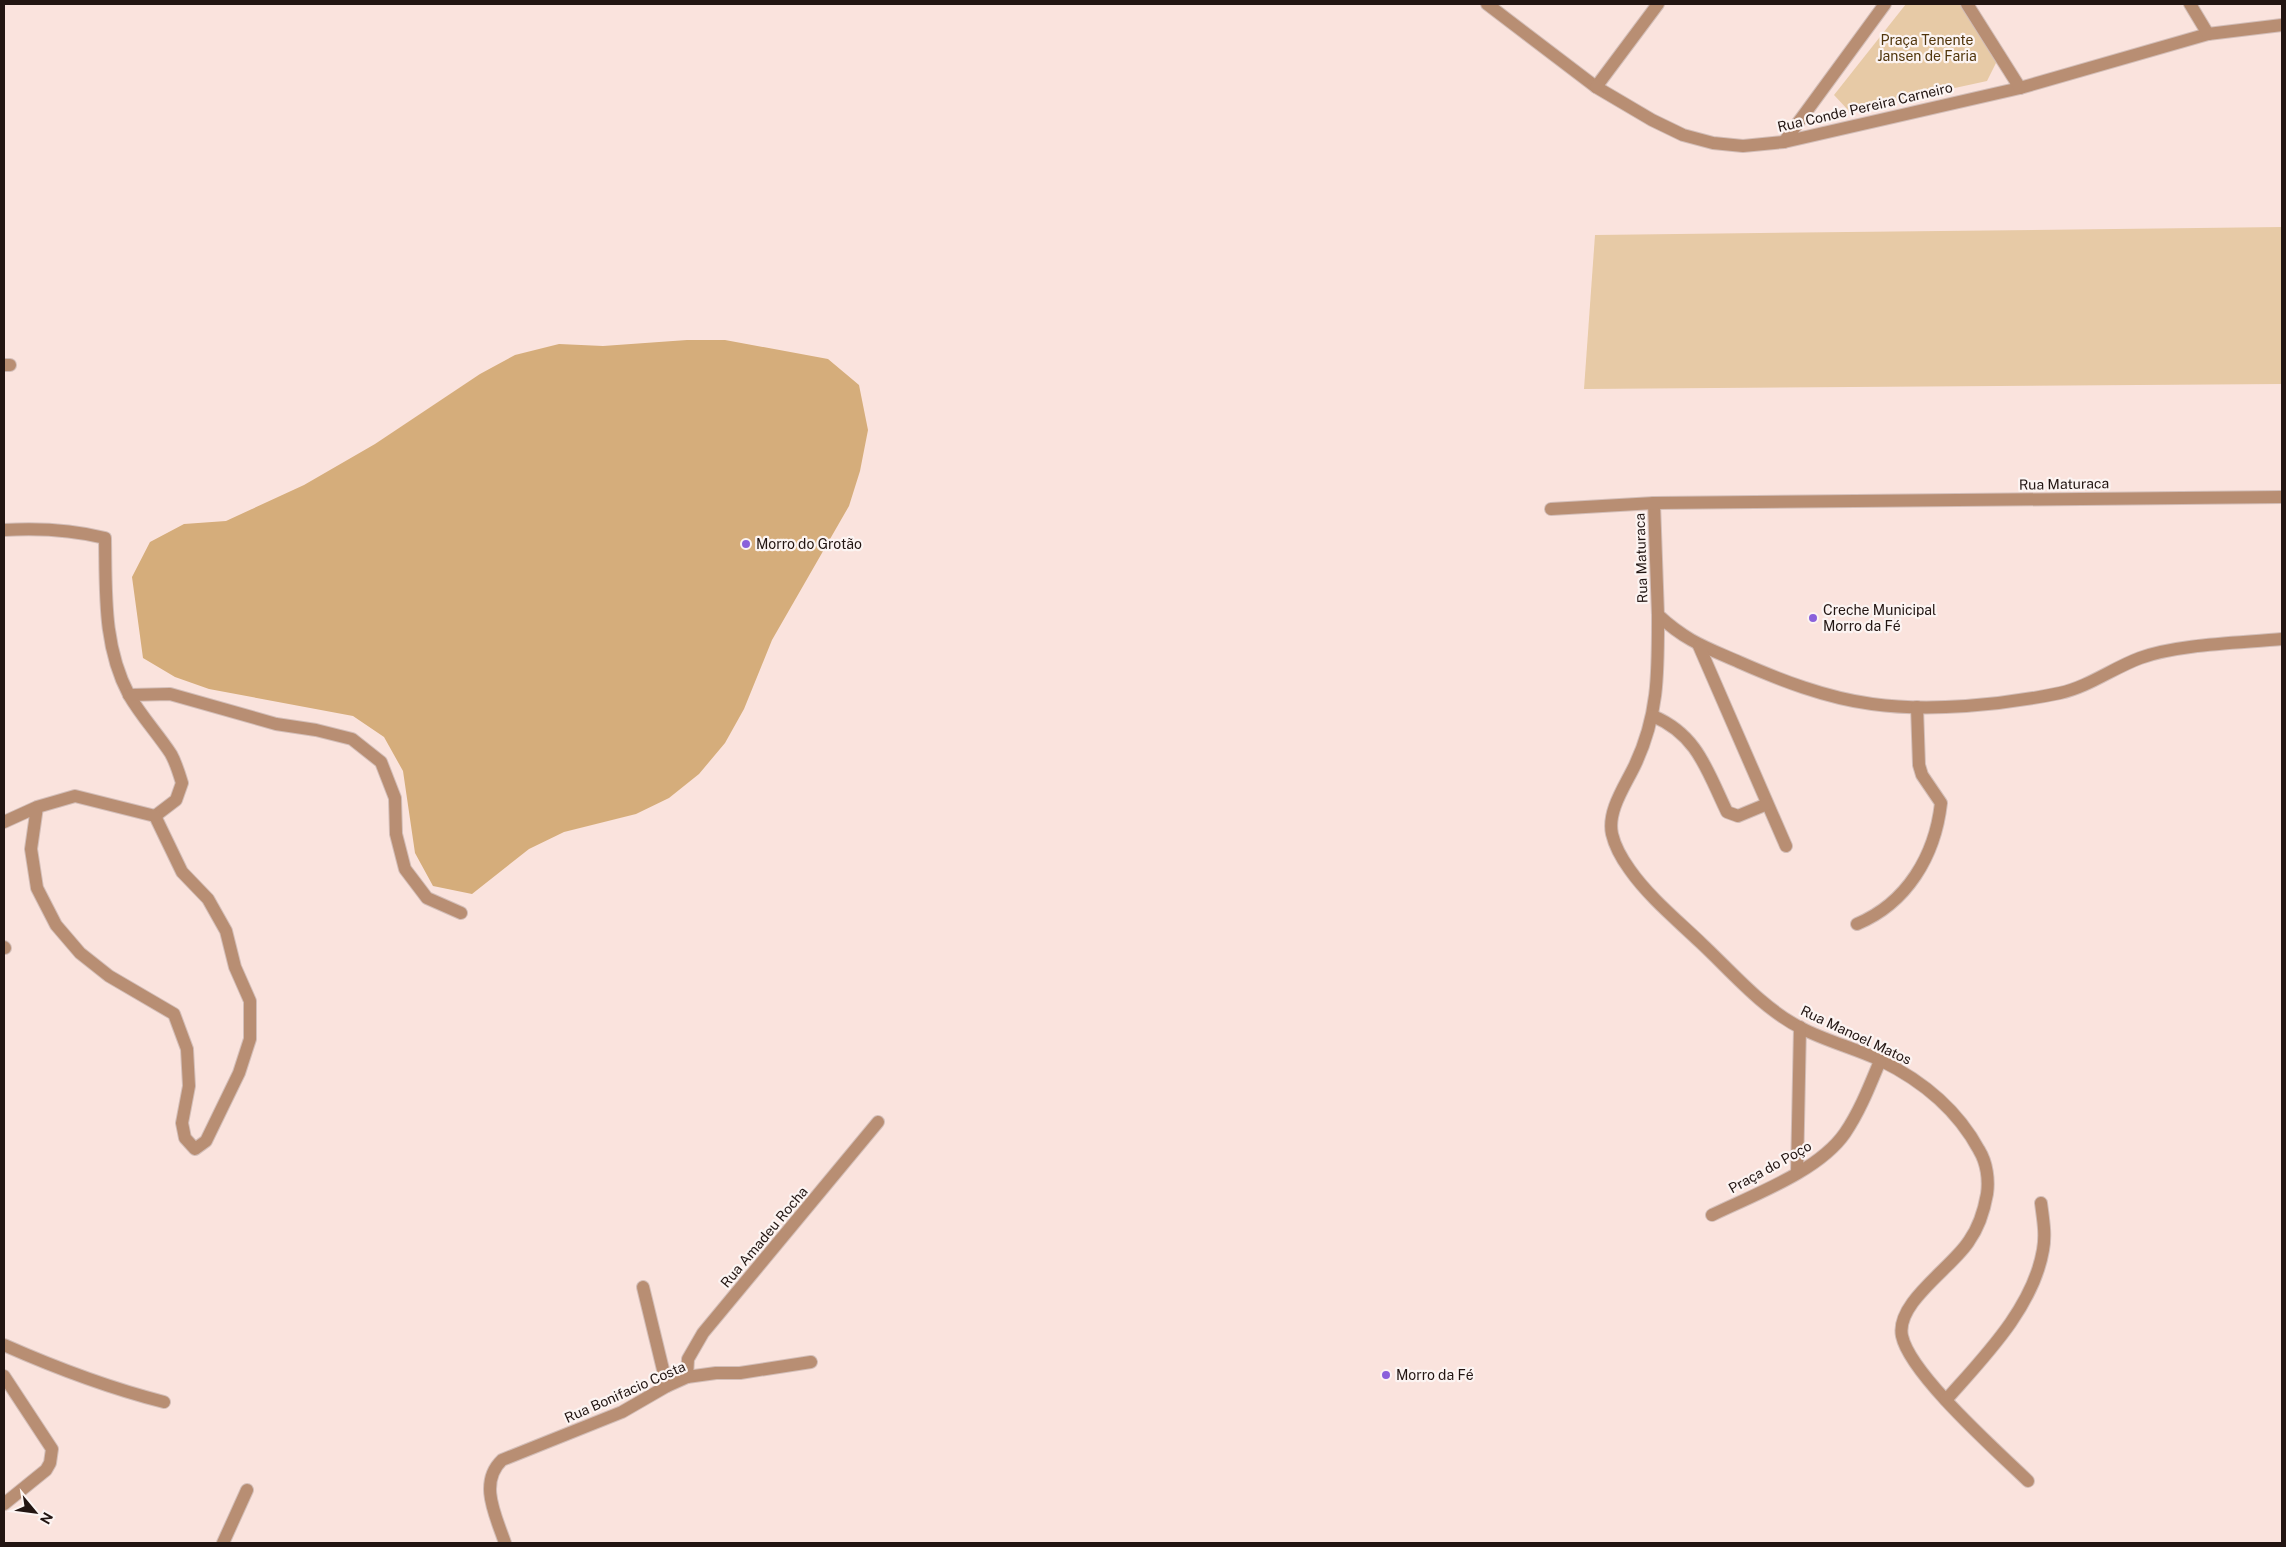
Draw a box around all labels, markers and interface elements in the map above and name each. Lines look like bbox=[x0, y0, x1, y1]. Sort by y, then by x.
park label: Praça Tenente Jansen de Faria bbox=[1877, 32, 1977, 64]
street label: Rua Conde Pereira Carneiro bbox=[1776, 79, 1954, 135]
street label: Rua Maturaca bbox=[2019, 475, 2109, 493]
street label: Rua Maturaca bbox=[1631, 513, 1651, 603]
place label: Morro do Grotão bbox=[756, 536, 862, 552]
marker: Morro do Grotão bbox=[740, 538, 752, 550]
place label: Creche Municipal Morro da Fé bbox=[1823, 602, 1936, 634]
marker: Creche Municipal Morro da Fé bbox=[1807, 612, 1819, 624]
street label: Rua Manoel Matos bbox=[1798, 1002, 1914, 1068]
street label: Praça do Poço bbox=[1726, 1138, 1814, 1196]
street label: Rua Amadeu Rocha bbox=[717, 1183, 811, 1291]
street label: Rua Bonifacio Costa bbox=[562, 1358, 688, 1426]
place label: Morro da Fé bbox=[1396, 1367, 1474, 1383]
marker: Morro da Fé bbox=[1380, 1369, 1392, 1381]
north arrow bbox=[10, 1487, 60, 1537]
text: N bbox=[37, 1510, 56, 1527]

